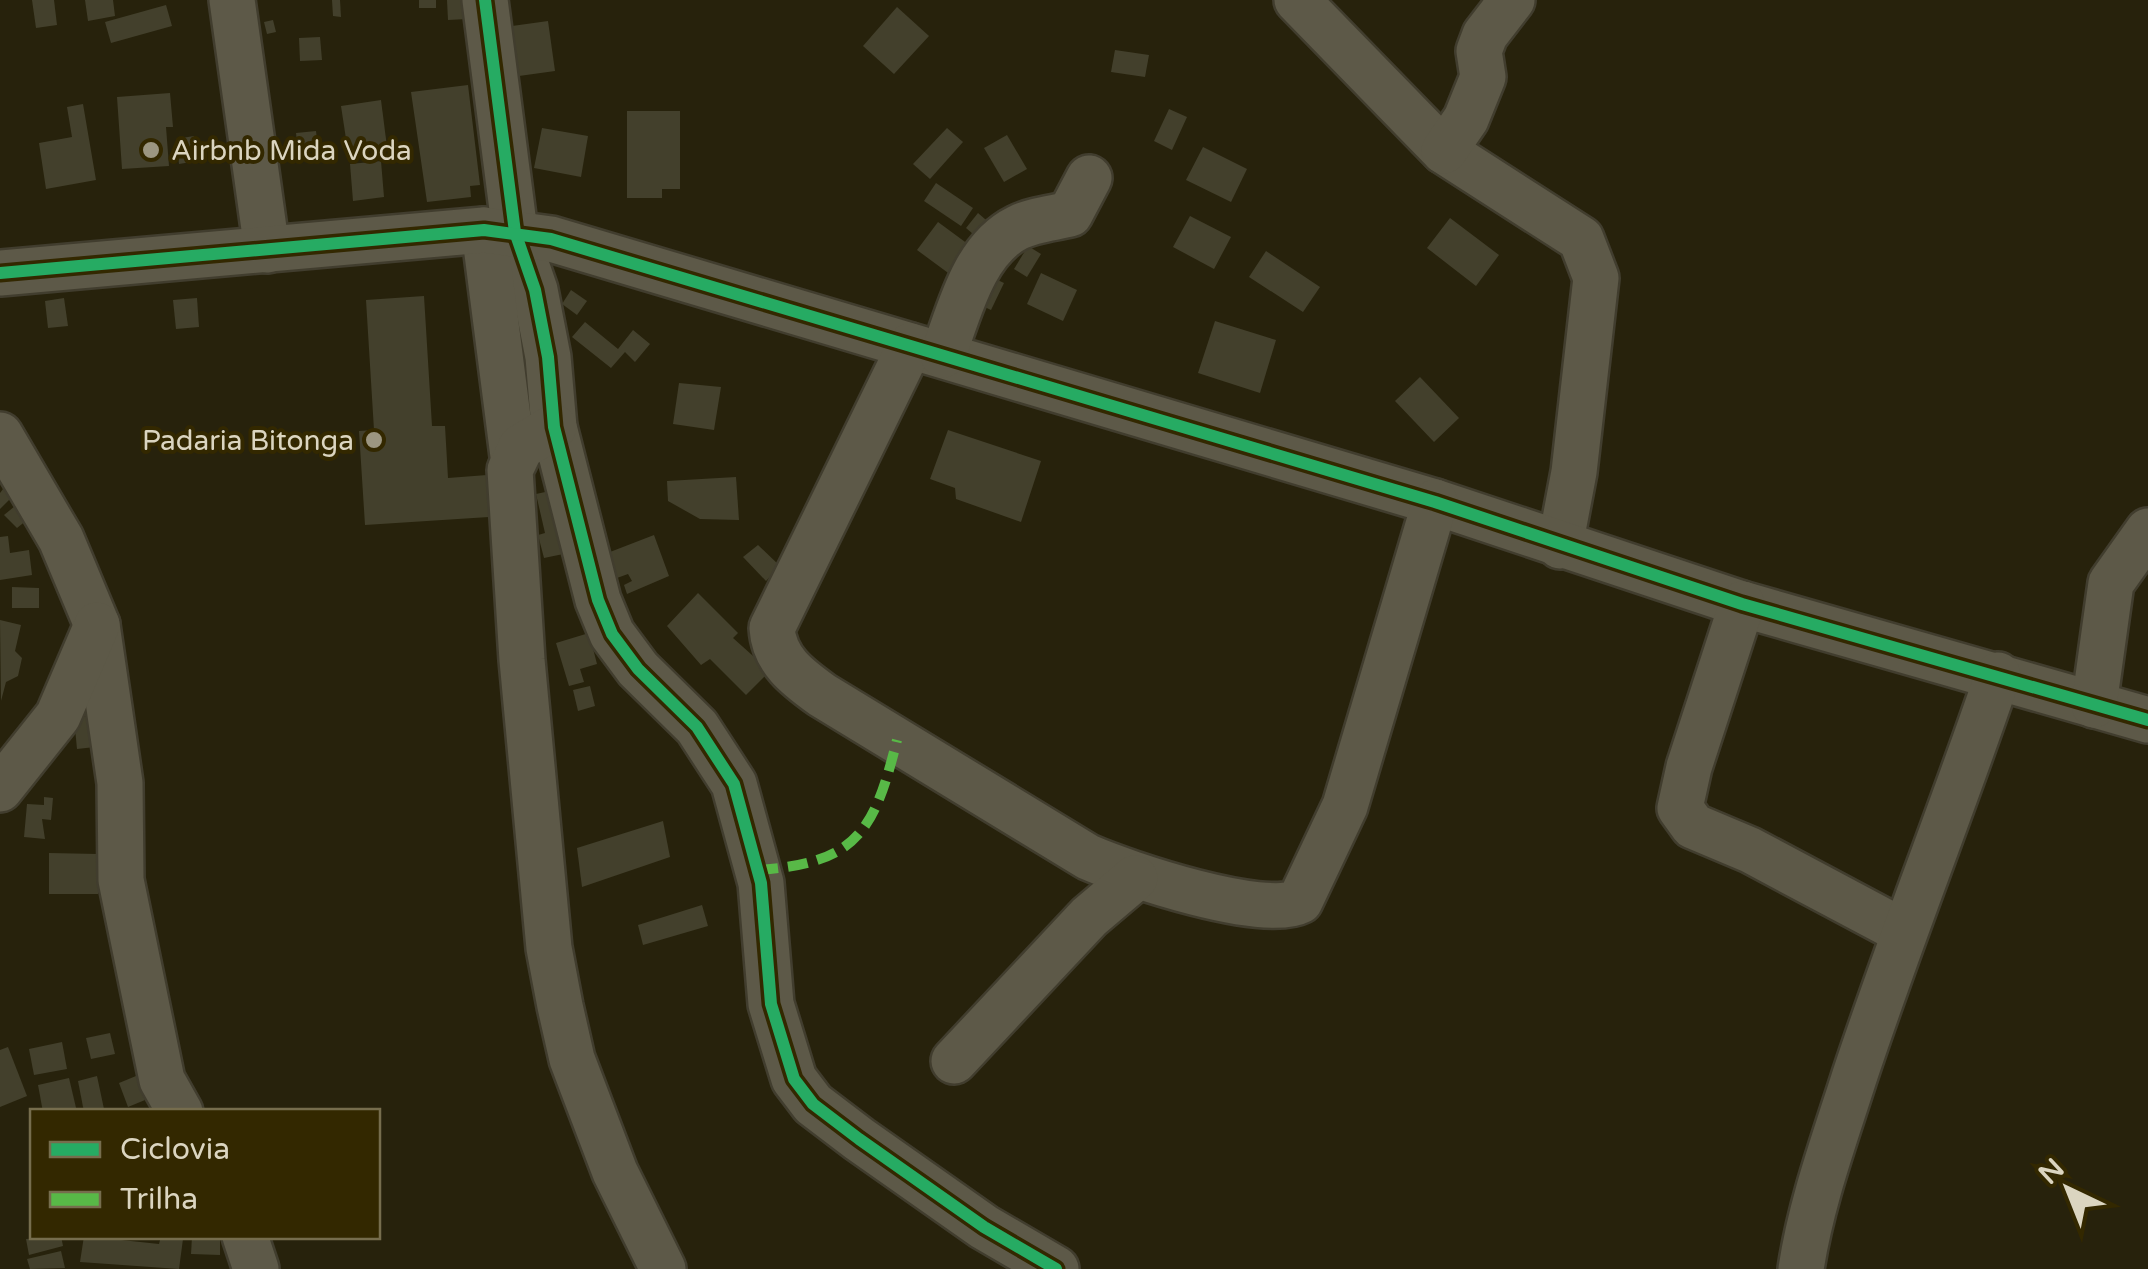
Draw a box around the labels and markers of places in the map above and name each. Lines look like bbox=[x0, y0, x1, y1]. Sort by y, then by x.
place label: Airbnb Mida Voda bbox=[171, 134, 412, 168]
marker: Airbnb Mida Voda bbox=[140, 139, 162, 161]
place label: Padaria Bitonga bbox=[142, 424, 354, 458]
marker: Padaria Bitonga bbox=[363, 429, 385, 451]

